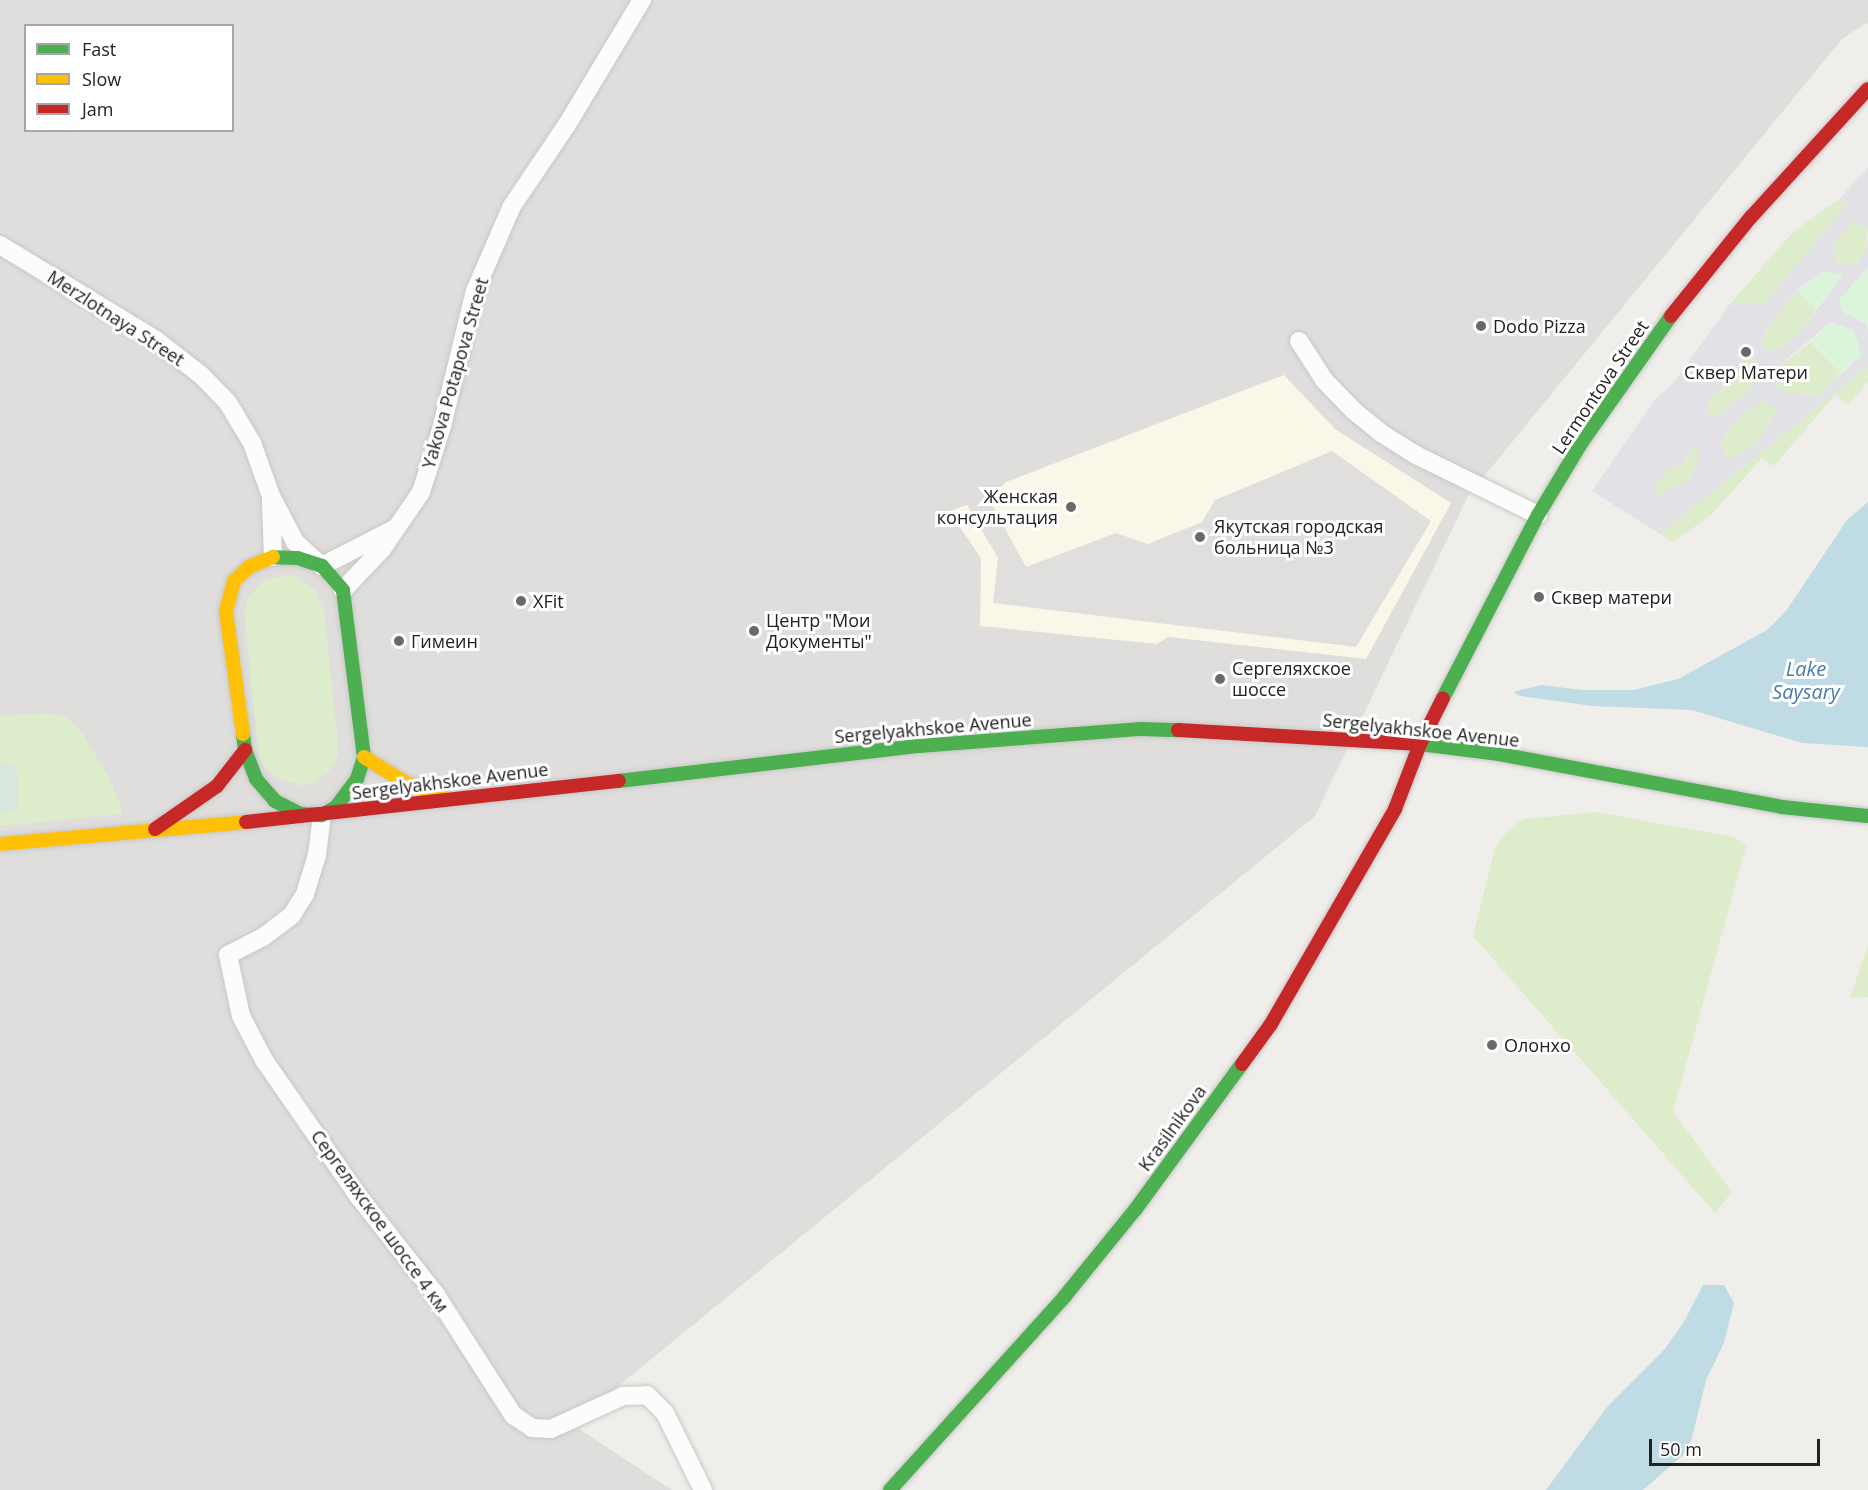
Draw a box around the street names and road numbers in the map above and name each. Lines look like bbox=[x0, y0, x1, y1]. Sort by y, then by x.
street label: Merzlotnaya Street bbox=[43, 266, 189, 370]
street label: Yakova Potapova Street bbox=[417, 275, 493, 471]
street label: Lermontova Street bbox=[1547, 316, 1653, 458]
street label: Sergelyakhskoe Avenue bbox=[834, 709, 1032, 747]
street label: Sergelyakhskoe Avenue bbox=[1322, 709, 1520, 751]
street label: Sergelyakhskoe Avenue bbox=[351, 758, 549, 804]
street label: Krasilnikova bbox=[1134, 1081, 1210, 1175]
street label: Сергеляхское шоссе 4 км bbox=[307, 1126, 453, 1316]

